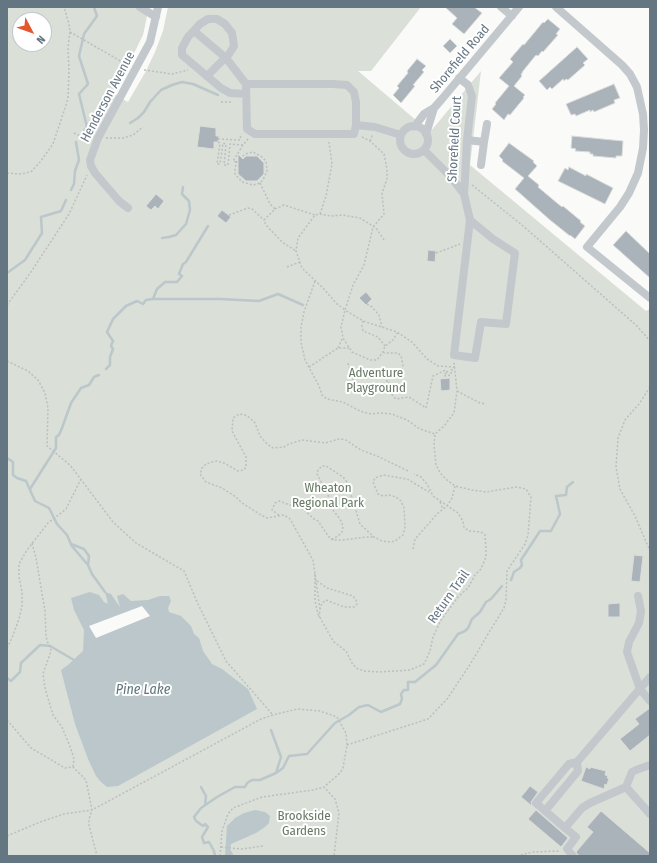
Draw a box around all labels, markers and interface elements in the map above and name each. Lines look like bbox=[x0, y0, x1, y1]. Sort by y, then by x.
north arrow bbox=[12, 12, 52, 52]
street label: Shorefield Road bbox=[427, 22, 493, 96]
text: N bbox=[34, 33, 48, 46]
street label: Henderson Avenue bbox=[78, 49, 138, 145]
street label: Shorefield Court bbox=[445, 96, 465, 182]
park label: Adventure Playground bbox=[346, 365, 406, 396]
park label: Wheaton Regional Park bbox=[292, 480, 364, 511]
street label: Return Trail bbox=[425, 567, 473, 627]
water label: Pine Lake bbox=[116, 682, 170, 698]
park label: Brookside Gardens bbox=[277, 808, 331, 839]

